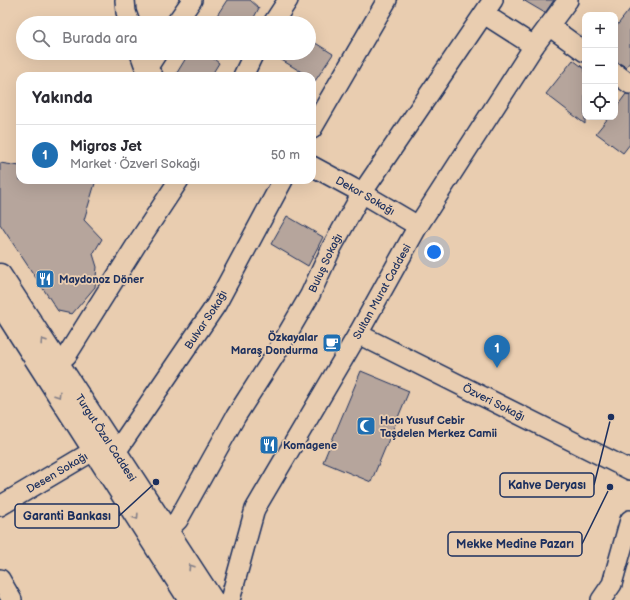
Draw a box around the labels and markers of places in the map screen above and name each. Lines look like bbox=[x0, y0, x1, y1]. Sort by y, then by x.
restaurant icon: Maydonoz Döner bbox=[34, 268, 56, 290]
place label: Maydonoz Döner bbox=[59, 273, 144, 286]
place label: Özkayalar Maraş Dondurma bbox=[231, 330, 319, 357]
cafe icon: Özkayalar Maraş Dondurma bbox=[321, 332, 343, 354]
pin: 1 bbox=[484, 335, 510, 368]
place label: Hacı Yusuf Cebir Taşdelen Merkez Camii bbox=[380, 414, 497, 440]
mosque icon: Hacı Yusuf Cebir Taşdelen Merkez Camii bbox=[355, 415, 377, 437]
restaurant icon: Komagene bbox=[258, 434, 280, 456]
place label: Komagene bbox=[283, 439, 337, 452]
callout: Kahve Deryası bbox=[500, 473, 594, 497]
callout: Garanti Bankası bbox=[15, 504, 119, 528]
callout: Mekke Medine Pazarı bbox=[448, 532, 582, 556]

